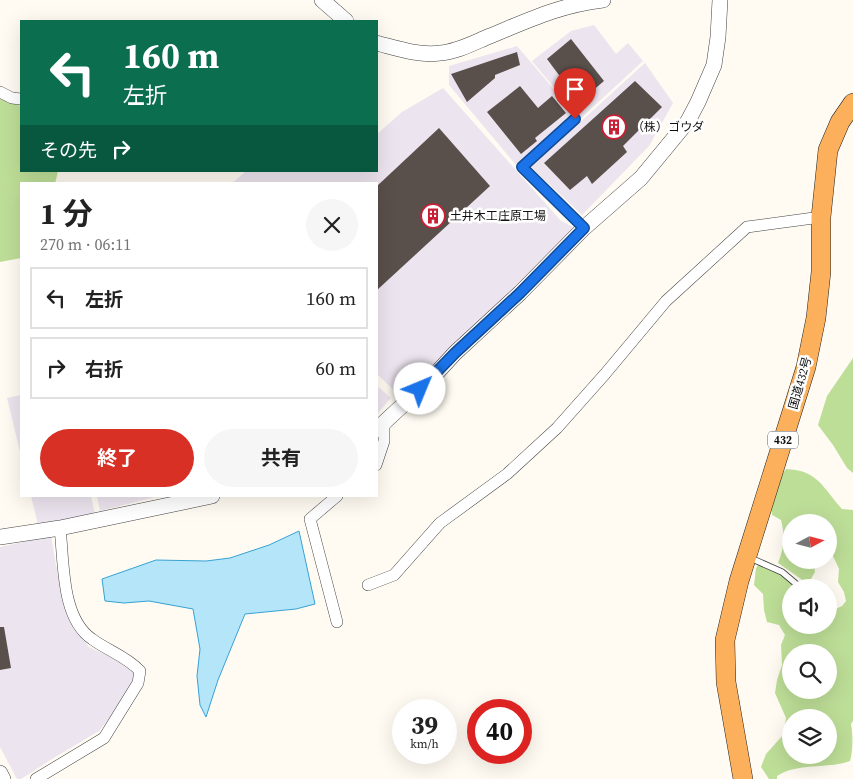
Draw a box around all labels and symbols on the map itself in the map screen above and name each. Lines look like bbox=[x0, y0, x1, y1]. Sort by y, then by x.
pin bbox=[554, 68, 596, 119]
building icon: （株）ゴウダ bbox=[601, 114, 627, 140]
place label: （株）ゴウダ bbox=[632, 119, 704, 135]
building icon: 土井木工庄原工場 bbox=[420, 203, 446, 229]
place label: 土井木工庄原工場 bbox=[450, 208, 546, 224]
street label: 国道432号 bbox=[785, 355, 815, 411]
position arrow bbox=[393, 362, 445, 414]
road number: 432 bbox=[768, 432, 798, 448]
north arrow bbox=[782, 514, 838, 569]
speed limit sign: 40 bbox=[467, 699, 532, 764]

